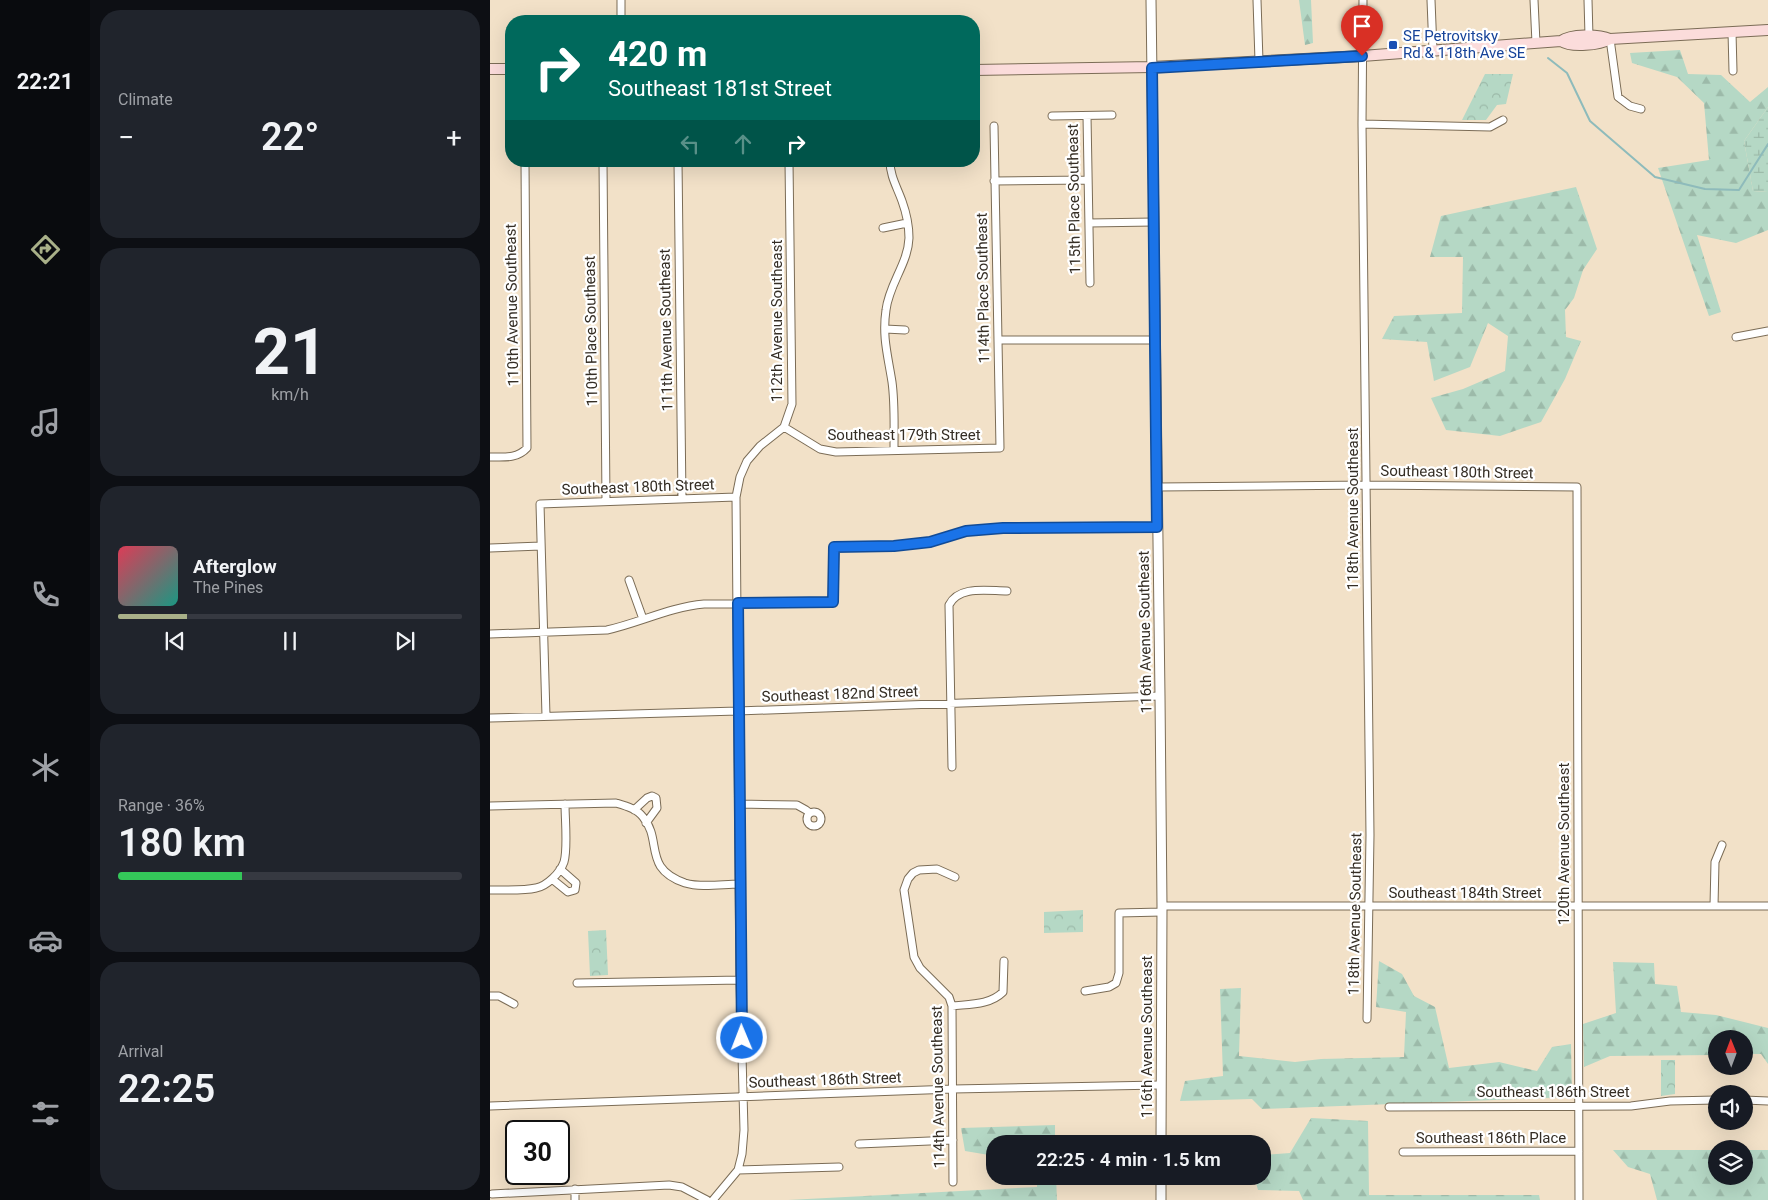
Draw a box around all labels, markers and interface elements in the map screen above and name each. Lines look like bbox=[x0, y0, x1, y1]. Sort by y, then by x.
pin bbox=[1341, 5, 1383, 56]
icon: arrive bbox=[1348, 12, 1376, 40]
place label: SE Petrovitsky Rd & 118th Ave SE bbox=[1403, 27, 1526, 62]
text: 420 m bbox=[608, 34, 707, 75]
icon: right bbox=[525, 35, 590, 100]
marker: SE Petrovitsky Rd & 118th Ave SE bbox=[1387, 39, 1399, 51]
text: 22:21 bbox=[17, 69, 73, 94]
text: Southeast 181st Street bbox=[608, 76, 832, 101]
text: Climate bbox=[118, 90, 173, 109]
text: 22° bbox=[261, 115, 319, 159]
text: − bbox=[118, 121, 134, 154]
text: + bbox=[446, 121, 462, 154]
street label: 115th Place Southeast bbox=[1064, 123, 1084, 274]
icon: left bbox=[676, 130, 704, 158]
icon: ahead bbox=[729, 130, 757, 158]
icon: right bbox=[782, 130, 810, 158]
street label: 114th Place Southeast bbox=[973, 212, 993, 363]
street label: 110th Avenue Southeast bbox=[502, 223, 522, 386]
icon: directions bbox=[28, 232, 63, 267]
street label: 112th Avenue Southeast bbox=[768, 240, 786, 402]
street label: 111th Avenue Southeast bbox=[656, 248, 676, 411]
street label: 110th Place Southeast bbox=[581, 255, 601, 406]
text: 21 bbox=[253, 314, 327, 390]
text: km/h bbox=[271, 385, 309, 404]
icon: music bbox=[28, 405, 63, 440]
street label: Southeast 179th Street bbox=[827, 426, 981, 444]
street label: 118th Avenue Southeast bbox=[1344, 428, 1362, 590]
street label: Southeast 180th Street bbox=[1380, 462, 1534, 482]
street label: Southeast 180th Street bbox=[561, 475, 715, 499]
street label: 116th Avenue Southeast bbox=[1135, 550, 1155, 713]
text: Afterglow bbox=[193, 555, 277, 578]
icon: phone bbox=[28, 577, 63, 612]
text: The Pines bbox=[193, 578, 263, 597]
icon: previous bbox=[161, 627, 189, 655]
icon: pause bbox=[276, 627, 304, 655]
icon: next bbox=[391, 627, 419, 655]
street label: Southeast 182nd Street bbox=[761, 682, 919, 706]
icon: climate bbox=[28, 750, 63, 785]
street label: 120th Avenue Southeast bbox=[1555, 763, 1573, 925]
text: Range · 36% bbox=[118, 796, 205, 815]
text: 180 km bbox=[118, 821, 246, 865]
street label: 118th Avenue Southeast bbox=[1345, 832, 1365, 995]
street label: Southeast 184th Street bbox=[1388, 884, 1542, 902]
icon: car bbox=[28, 923, 63, 958]
street label: 116th Avenue Southeast bbox=[1138, 956, 1156, 1118]
street label: 114th Avenue Southeast bbox=[928, 1005, 948, 1168]
position arrow bbox=[715, 1011, 767, 1063]
north arrow bbox=[1708, 1030, 1752, 1075]
map controls bbox=[1708, 1030, 1753, 1185]
text: Arrival bbox=[118, 1042, 163, 1061]
text: 22:25 bbox=[118, 1067, 215, 1111]
street label: Southeast 186th Street bbox=[748, 1068, 902, 1092]
street label: Southeast 186th Street bbox=[1476, 1083, 1630, 1101]
button: sound bbox=[1708, 1085, 1753, 1130]
icon: filters bbox=[28, 1096, 63, 1131]
speed limit sign: 30 bbox=[505, 1120, 570, 1185]
street label: Southeast 186th Place bbox=[1416, 1129, 1566, 1147]
button: layers bbox=[1708, 1140, 1753, 1185]
text: 22:25 · 4 min · 1.5 km bbox=[1036, 1148, 1221, 1171]

